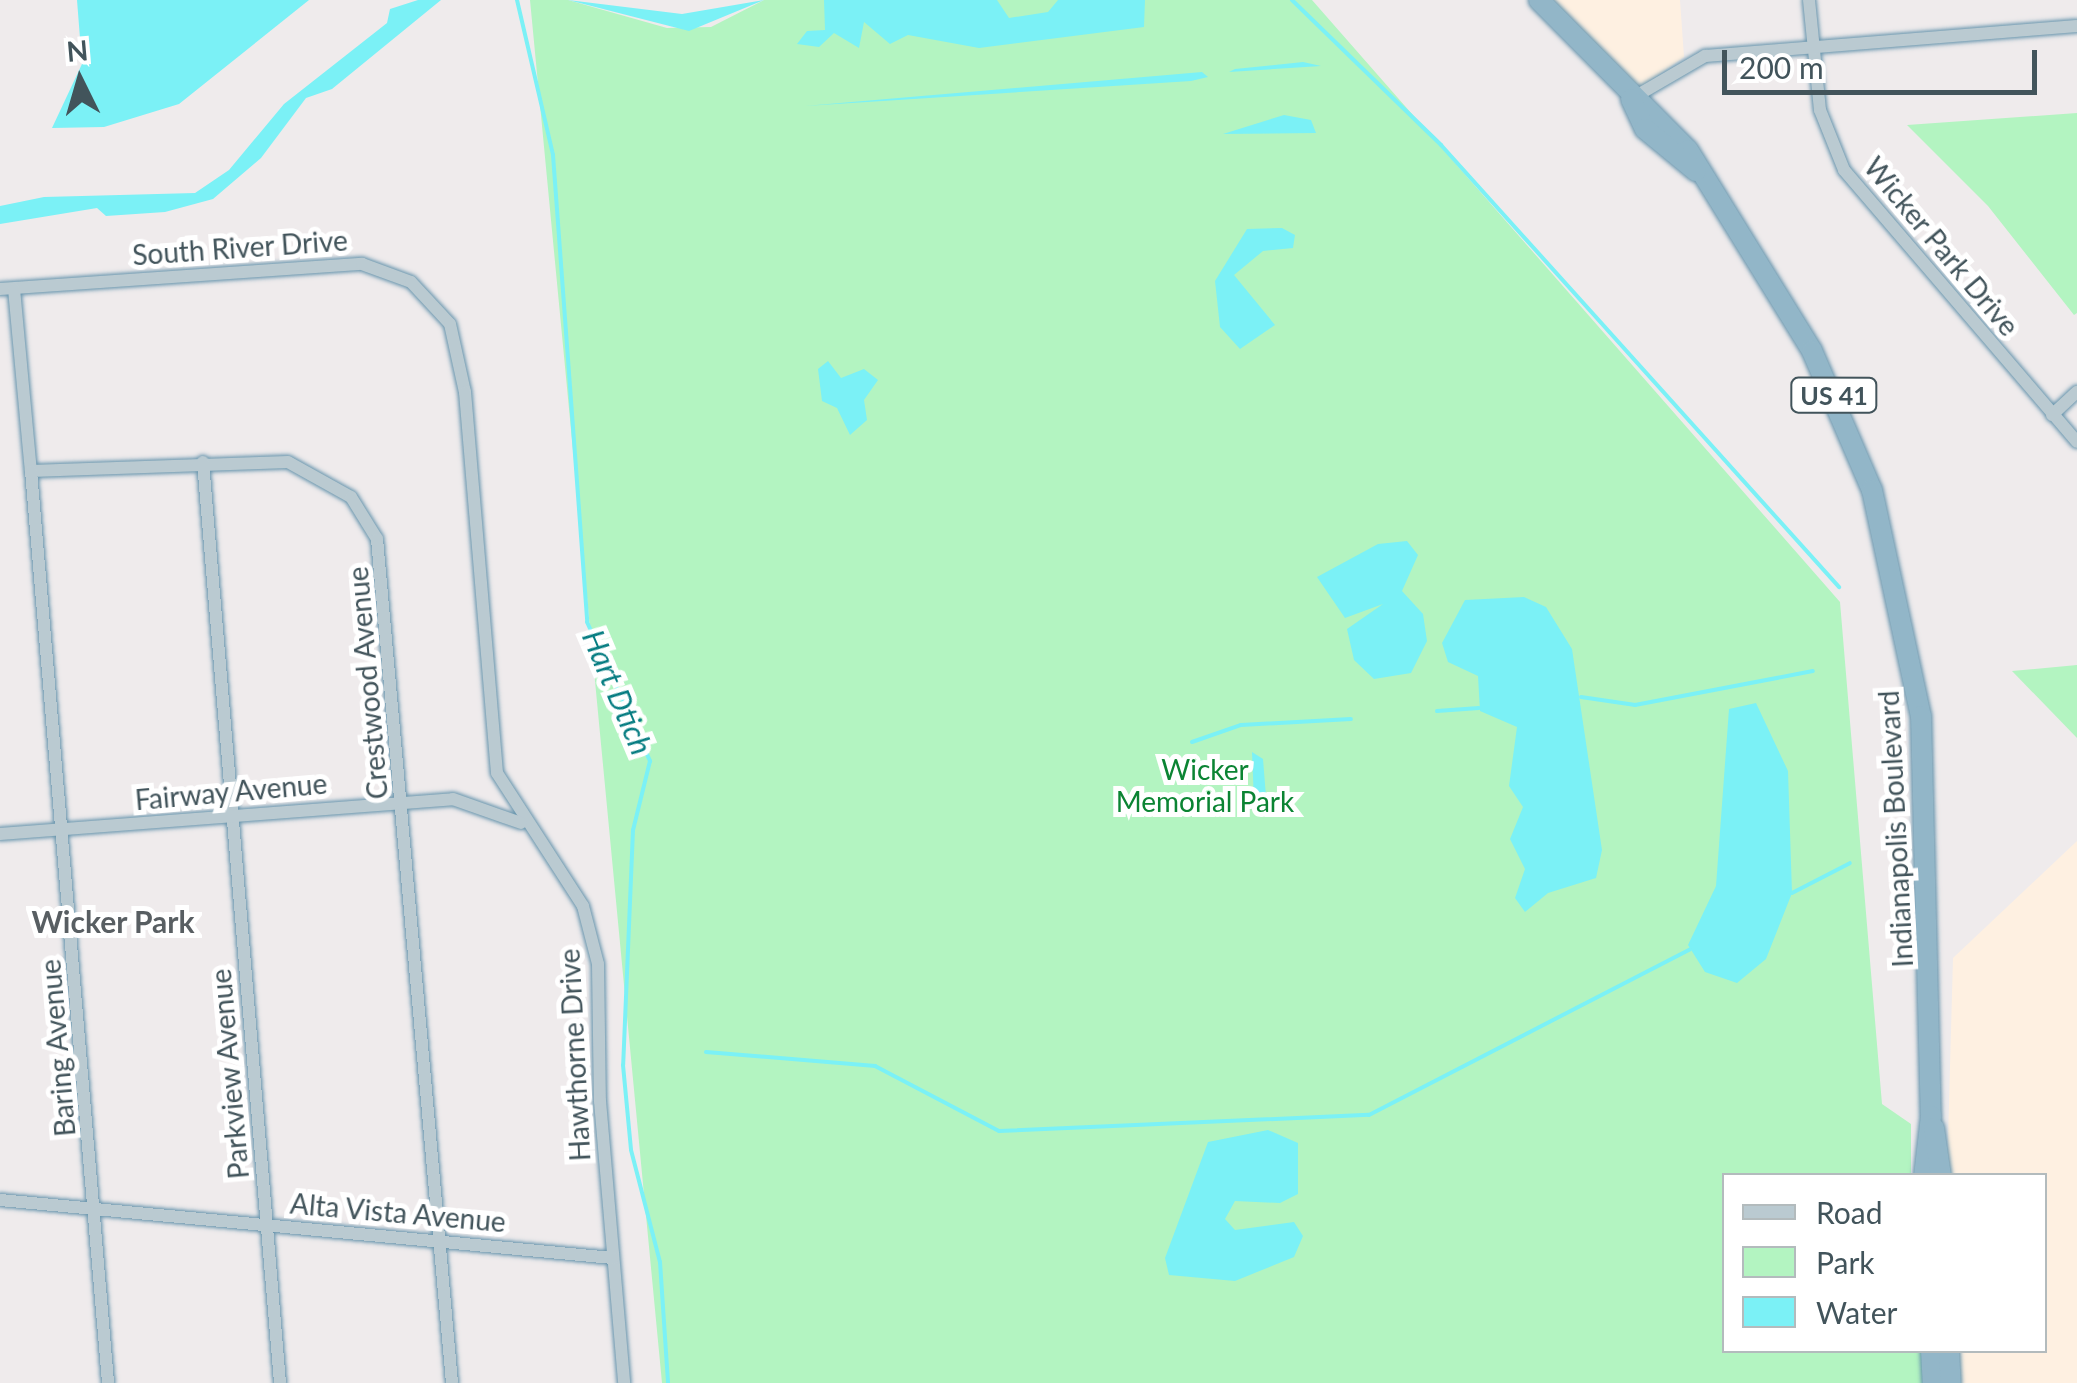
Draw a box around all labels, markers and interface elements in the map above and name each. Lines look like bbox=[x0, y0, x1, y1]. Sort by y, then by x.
north arrow bbox=[30, 30, 130, 130]
scale bar bbox=[1727, 30, 2042, 92]
text: N bbox=[65, 32, 90, 68]
text: 200 m bbox=[1739, 49, 1824, 85]
street label: Wicker Park Drive bbox=[1857, 150, 2027, 342]
street label: South River Drive bbox=[131, 223, 349, 271]
road number: US 41 bbox=[1789, 375, 1879, 415]
street label: Crestwood Avenue bbox=[340, 565, 394, 801]
water label: Hart Dtich bbox=[576, 624, 660, 760]
street label: Indianapolis Boulevard bbox=[1871, 690, 1919, 968]
park label: Wicker Memorial Park bbox=[1116, 752, 1294, 818]
street label: Fairway Avenue bbox=[133, 766, 329, 816]
district label: Wicker Park bbox=[31, 903, 195, 939]
street label: Hawthorne Drive bbox=[552, 948, 596, 1162]
street label: Baring Avenue bbox=[32, 957, 82, 1139]
street label: Parkview Avenue bbox=[203, 967, 255, 1181]
legend bbox=[1722, 1173, 2047, 1353]
street label: Alta Vista Avenue bbox=[288, 1186, 508, 1238]
text: Road bbox=[1816, 1194, 1883, 1230]
text: Park bbox=[1816, 1244, 1875, 1280]
text: Water bbox=[1816, 1294, 1898, 1330]

